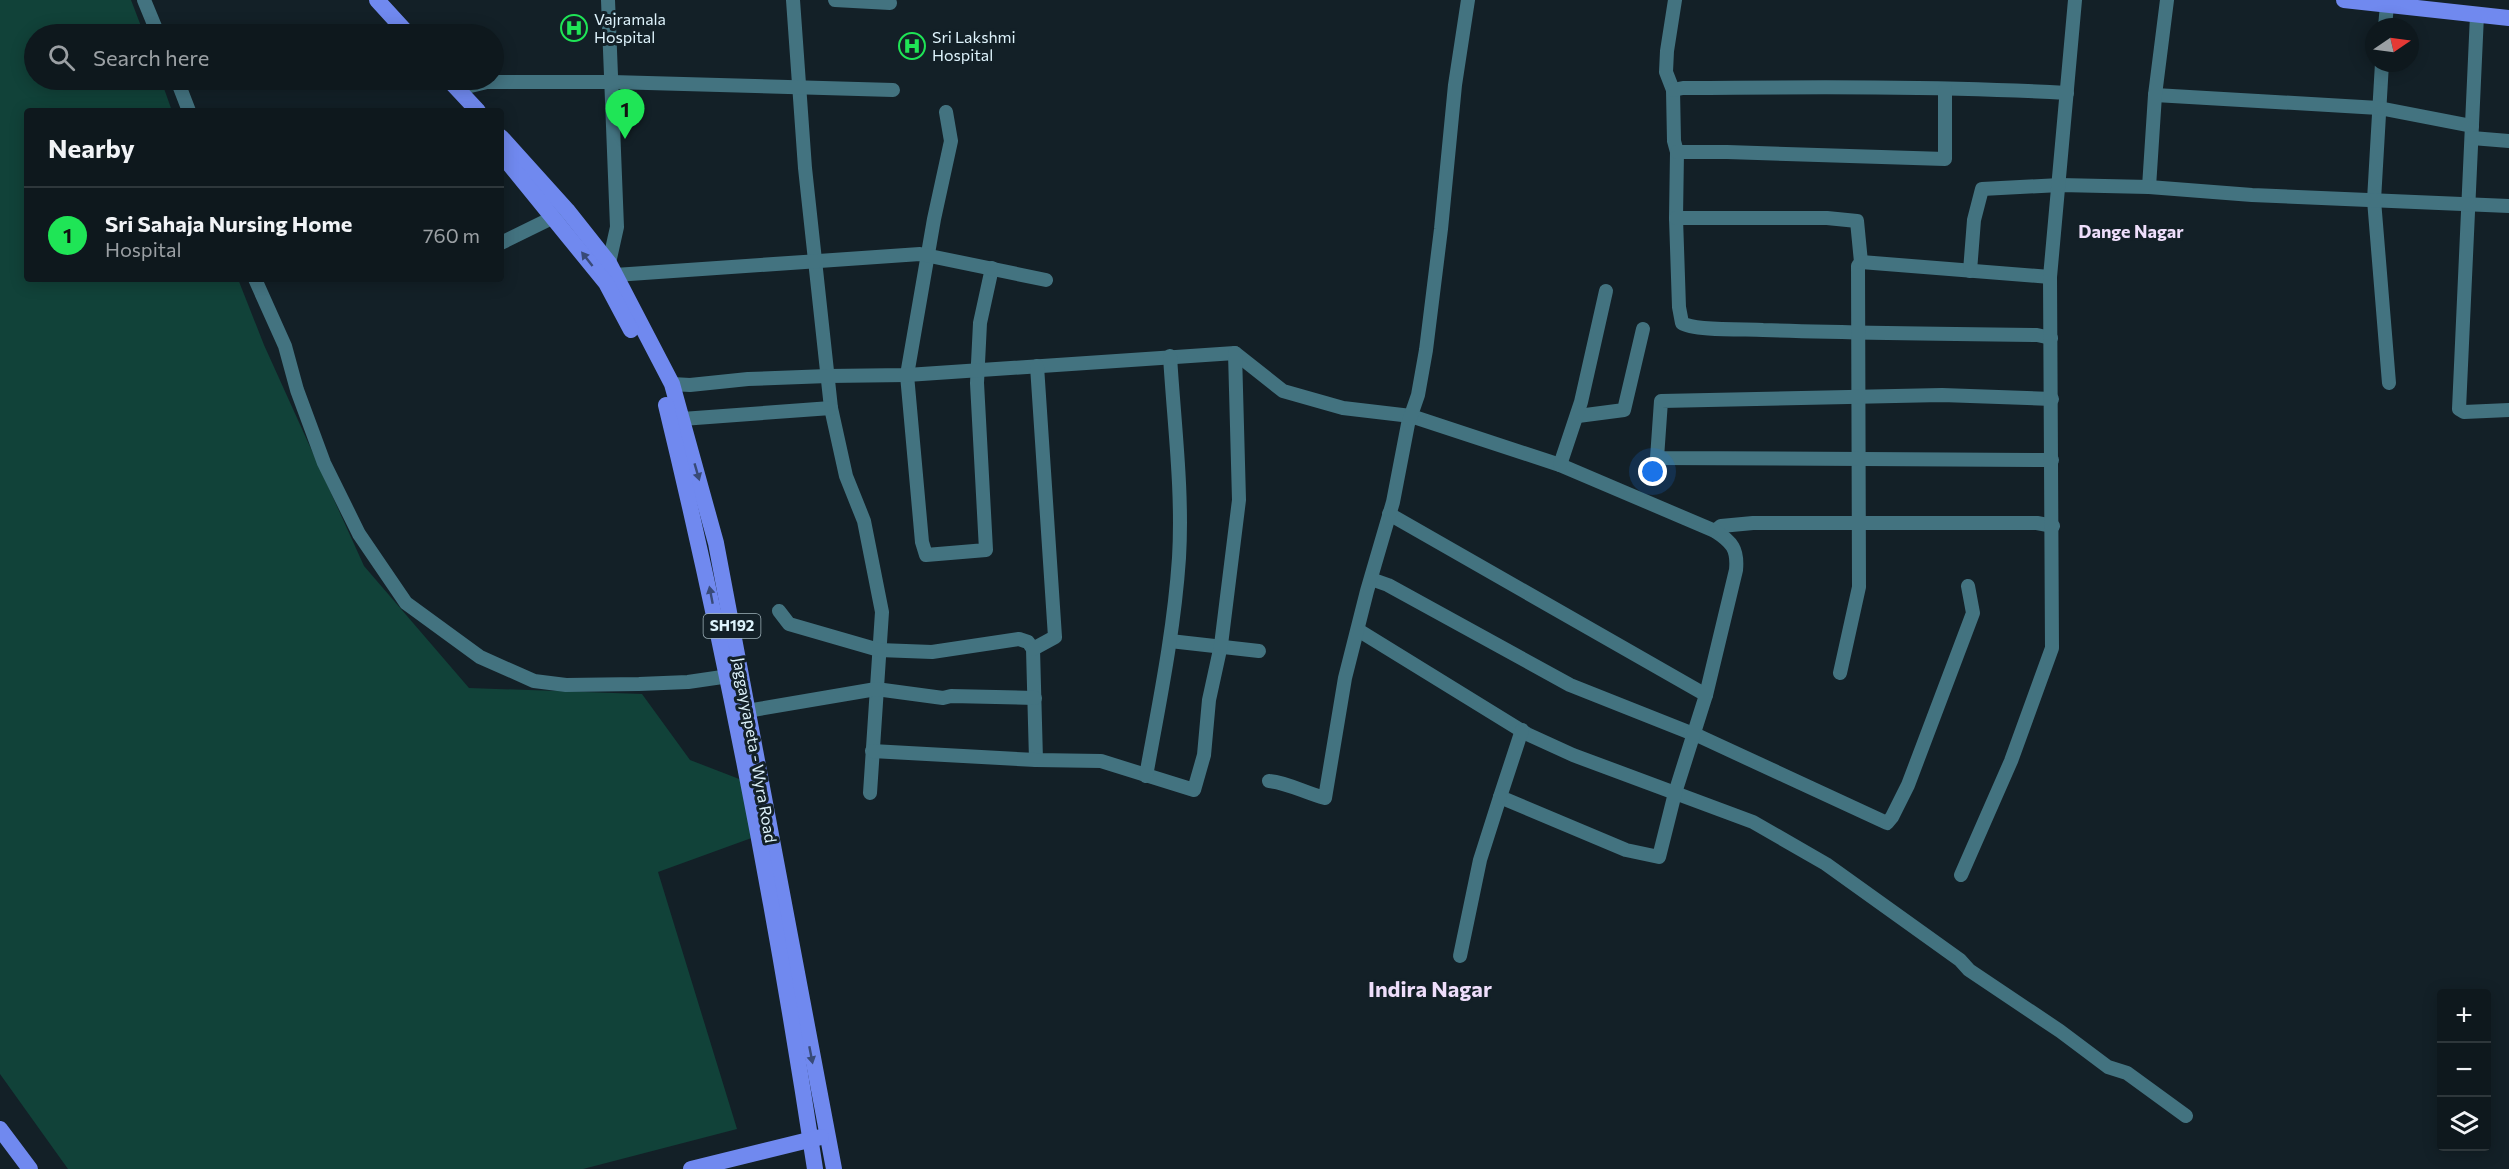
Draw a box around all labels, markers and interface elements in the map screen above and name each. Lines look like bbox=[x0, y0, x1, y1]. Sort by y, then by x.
place label: Vajramala Hospital bbox=[594, 9, 666, 46]
hospital icon: Vajramala Hospital bbox=[559, 13, 589, 43]
north arrow bbox=[2365, 18, 2419, 72]
search box bbox=[24, 24, 504, 90]
place label: Sri Lakshmi Hospital bbox=[932, 27, 1016, 64]
hospital icon: Sri Lakshmi Hospital bbox=[897, 31, 927, 61]
icon: search bbox=[45, 41, 78, 74]
text: Search here bbox=[93, 44, 209, 71]
pin: 1 bbox=[606, 90, 644, 139]
text: Nearby bbox=[48, 132, 135, 163]
text: Sri Sahaja Nursing Home bbox=[105, 210, 352, 237]
district label: Dange Nagar bbox=[2078, 220, 2184, 242]
text: 1 bbox=[63, 223, 72, 247]
text: 760 m bbox=[423, 223, 480, 247]
text: Hospital bbox=[105, 237, 182, 261]
one-way arrow bbox=[581, 251, 593, 266]
your location bbox=[1638, 457, 1667, 486]
one-way arrow bbox=[692, 463, 702, 482]
one-way arrow bbox=[706, 585, 715, 604]
road number: SH192 bbox=[704, 614, 760, 638]
street label: Jaggayyapeta - Wyra Road bbox=[730, 656, 781, 844]
district label: Indira Nagar bbox=[1368, 975, 1492, 1002]
map controls bbox=[2437, 989, 2491, 1151]
button: + bbox=[2437, 989, 2491, 1043]
button: − bbox=[2437, 1043, 2491, 1097]
one-way arrow bbox=[807, 1046, 816, 1065]
button: layers bbox=[2437, 1097, 2491, 1151]

